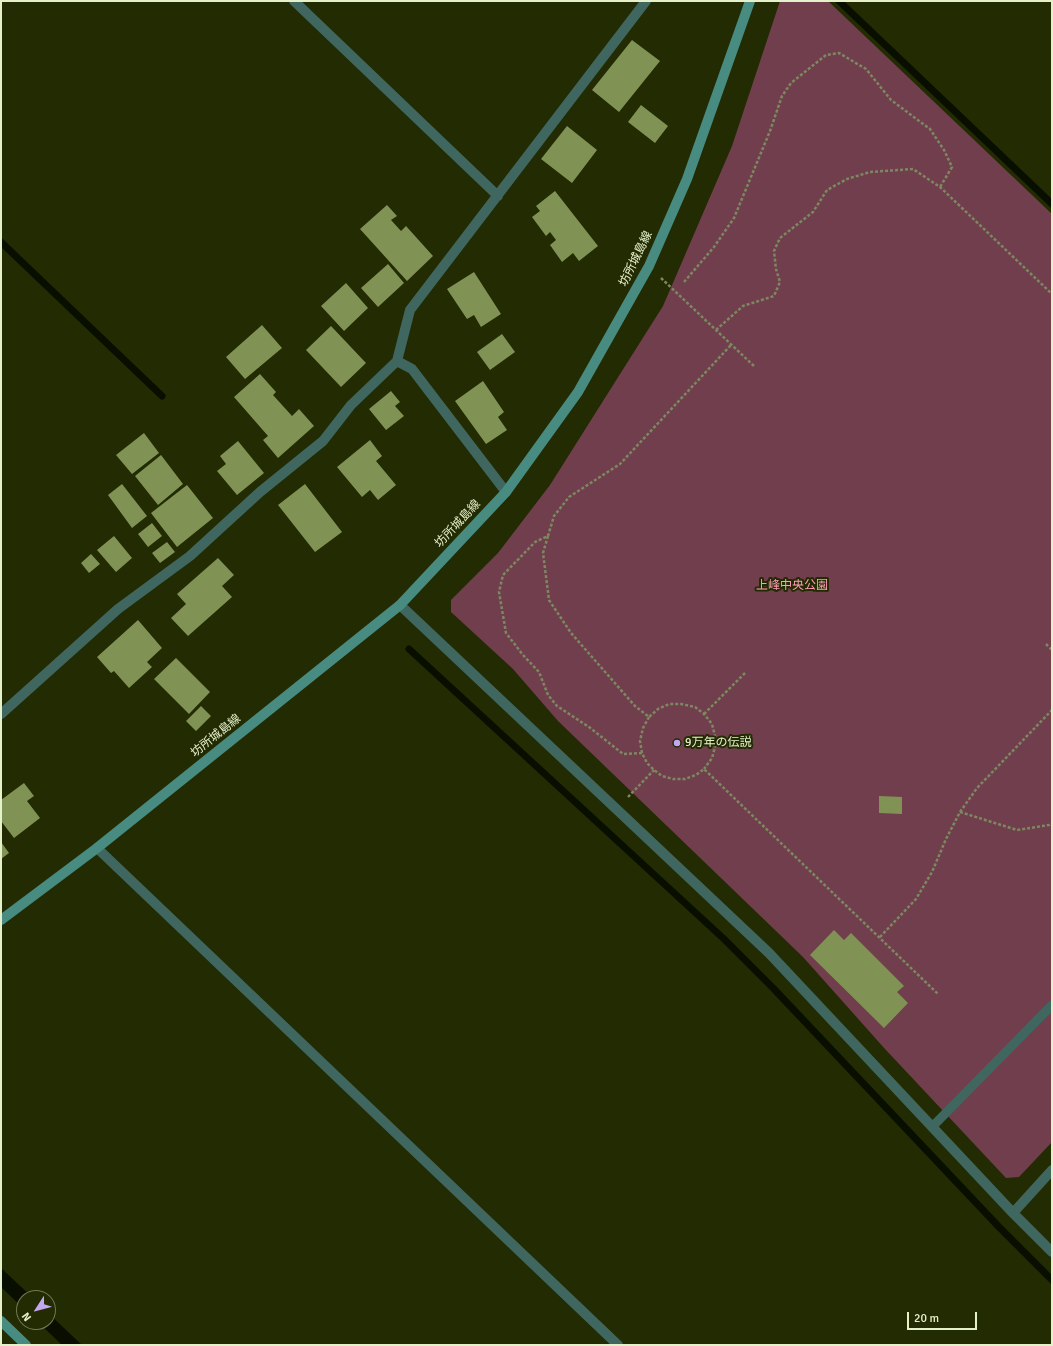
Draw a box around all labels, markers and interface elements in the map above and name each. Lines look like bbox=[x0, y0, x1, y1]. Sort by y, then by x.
street label: 坊所城島線 bbox=[616, 229, 656, 289]
street label: 坊所城島線 bbox=[432, 497, 484, 551]
park label: 上峰中央公園 bbox=[756, 579, 828, 593]
street label: 坊所城島線 bbox=[188, 712, 244, 760]
place label: 9万年の伝説 bbox=[685, 736, 751, 750]
marker: 9万年の伝説 bbox=[672, 738, 682, 748]
north arrow bbox=[16, 1290, 56, 1330]
scale bar bbox=[909, 1304, 979, 1330]
text: N bbox=[19, 1310, 34, 1324]
text: 20 m bbox=[914, 1311, 939, 1326]

